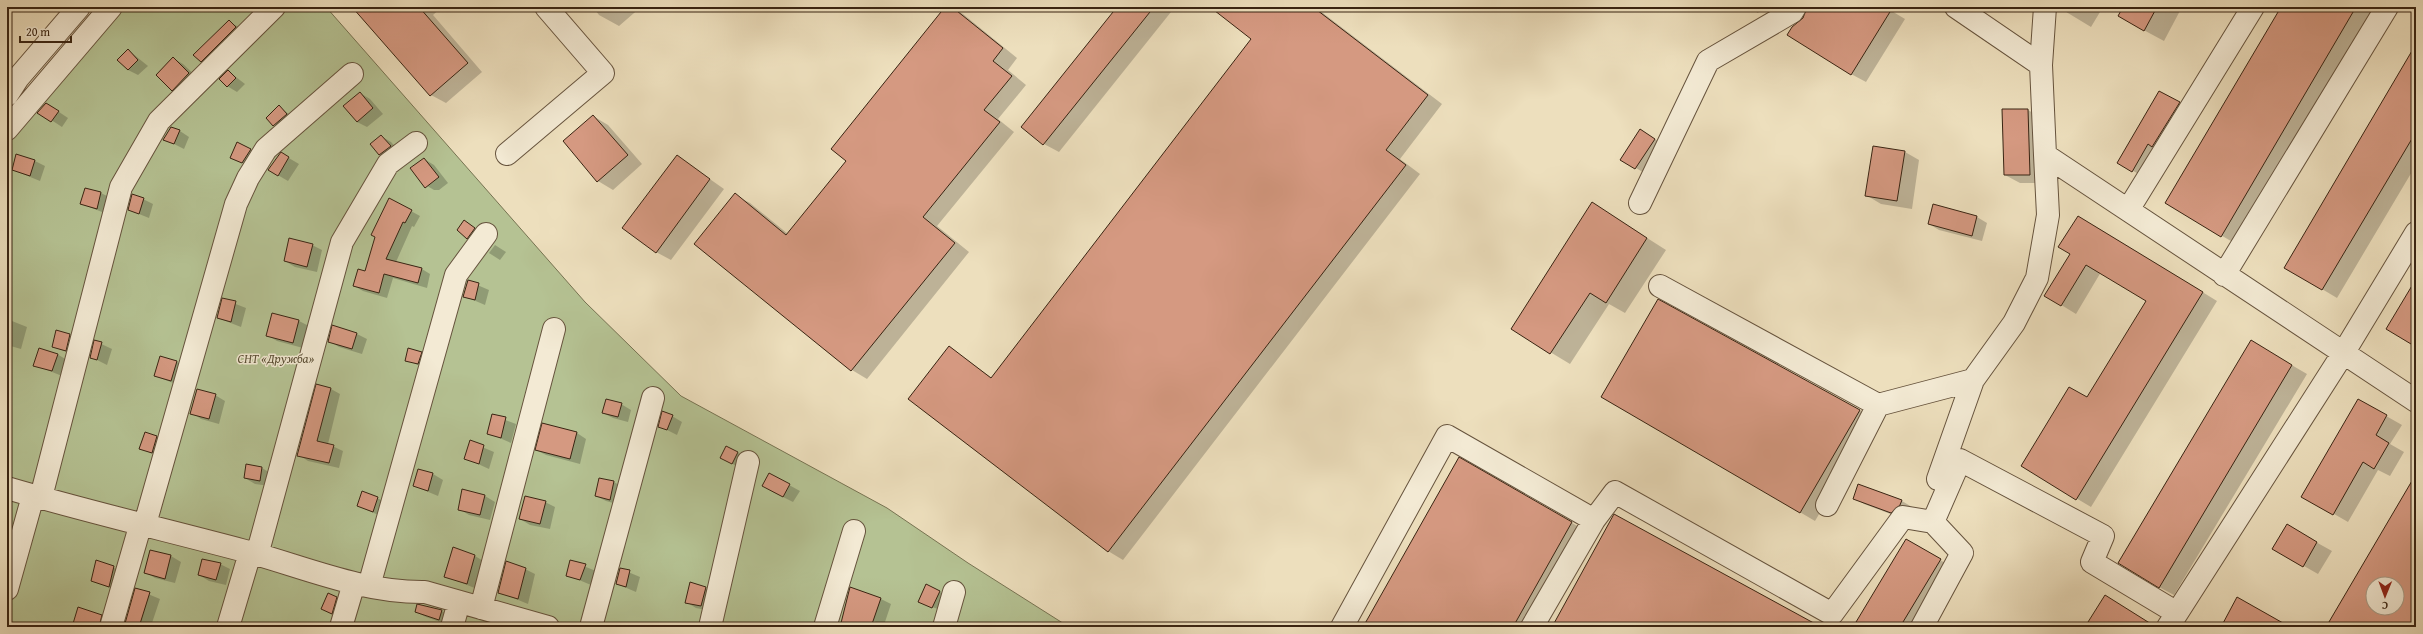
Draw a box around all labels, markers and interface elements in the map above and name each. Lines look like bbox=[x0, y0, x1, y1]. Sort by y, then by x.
scale bar bbox=[20, 18, 71, 44]
text: 20 m bbox=[26, 23, 50, 40]
park label: СНТ «Дружба» bbox=[238, 349, 315, 368]
north arrow bbox=[2365, 576, 2405, 616]
text: С bbox=[2382, 598, 2388, 614]

